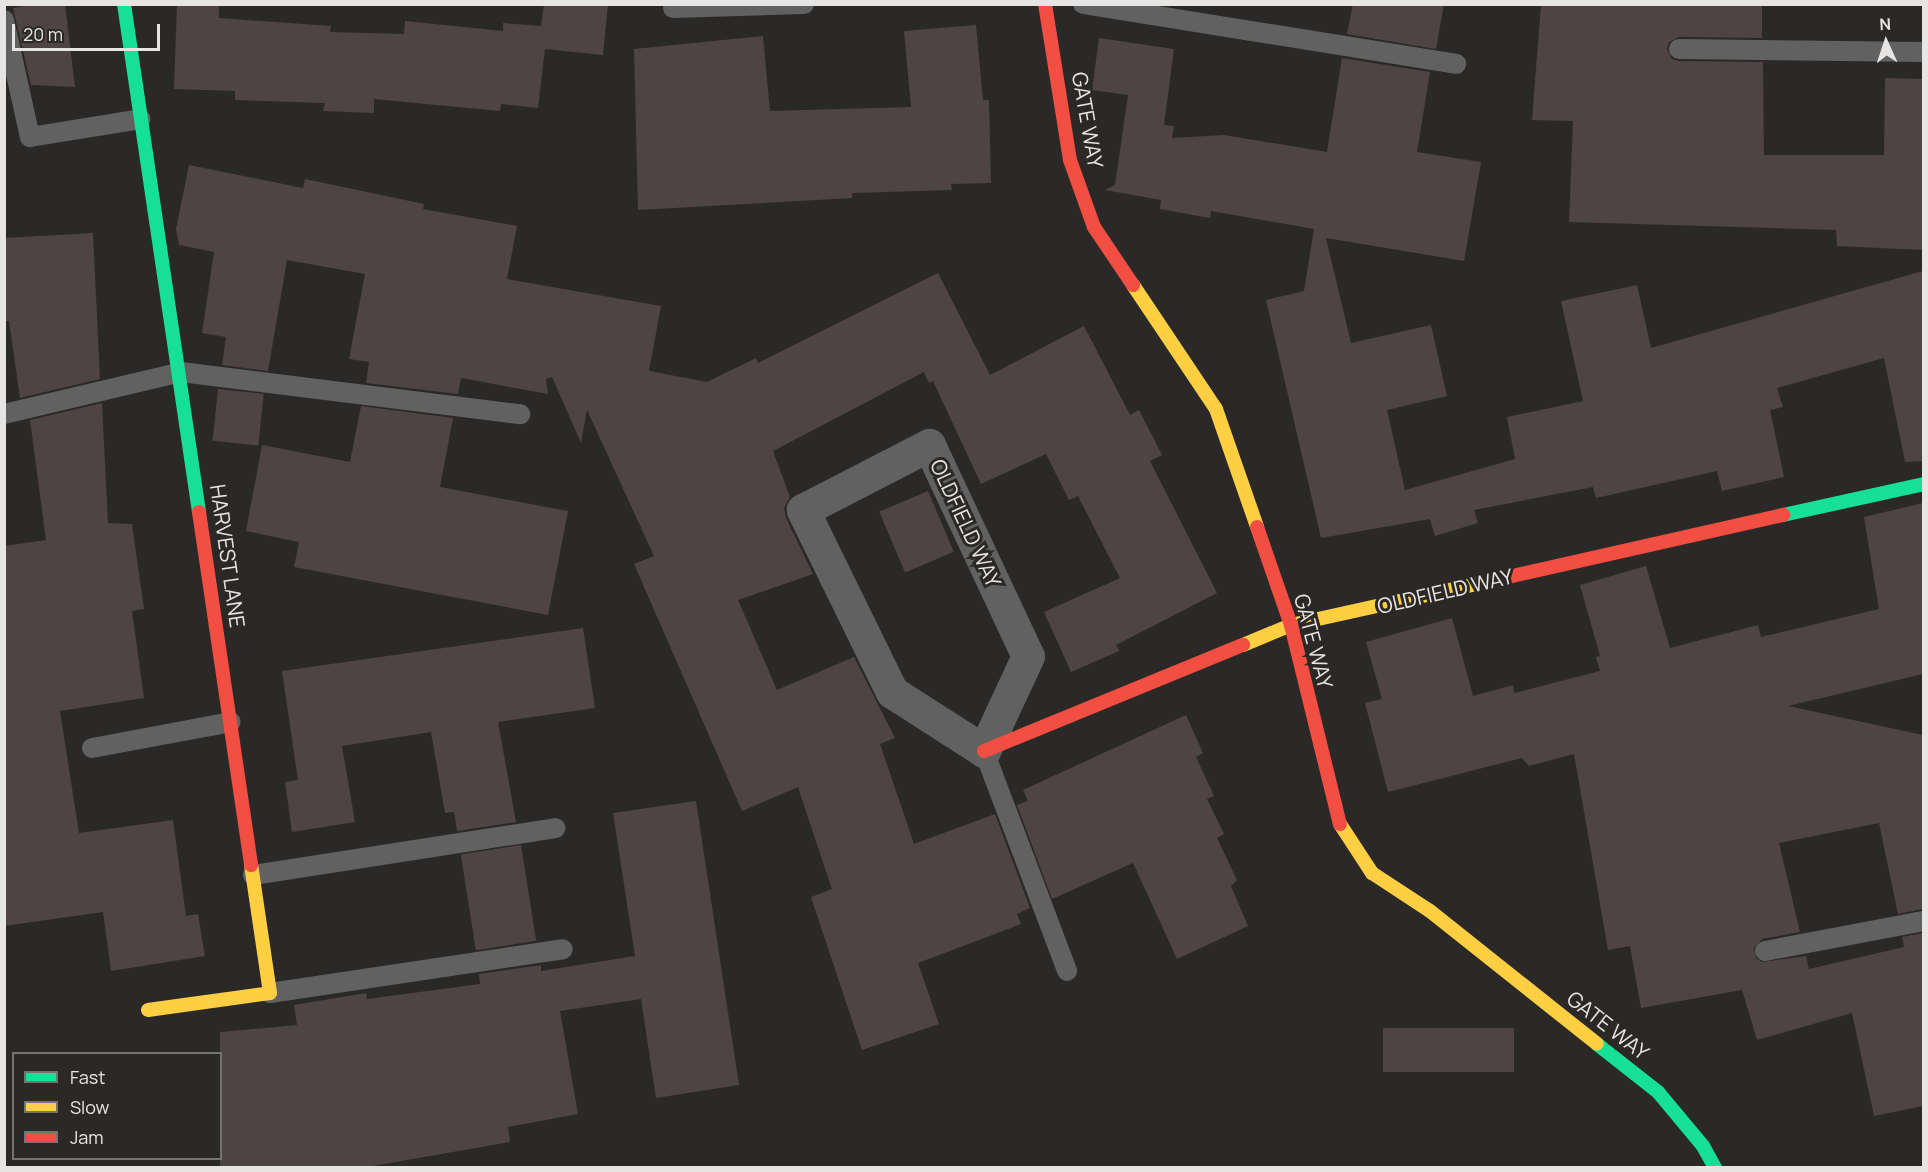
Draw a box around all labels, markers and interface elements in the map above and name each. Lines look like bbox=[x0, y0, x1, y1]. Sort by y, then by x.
scale bar bbox=[15, 12, 164, 50]
north arrow bbox=[1856, 12, 1916, 72]
text: N bbox=[1879, 13, 1891, 35]
text: 20 m bbox=[23, 22, 63, 46]
street label: GATE WAY bbox=[1067, 70, 1109, 170]
street label: OLDFIELD WAY bbox=[925, 455, 1007, 591]
street label: HARVEST LANE bbox=[205, 482, 251, 630]
street label: OLDFIELD WAY bbox=[1375, 563, 1515, 619]
street label: GATE WAY bbox=[1289, 591, 1339, 691]
street label: GATE WAY bbox=[1562, 985, 1654, 1065]
legend bbox=[12, 1052, 222, 1160]
text: Fast bbox=[70, 1065, 105, 1089]
text: Slow bbox=[70, 1095, 109, 1119]
text: Jam bbox=[70, 1125, 104, 1149]

